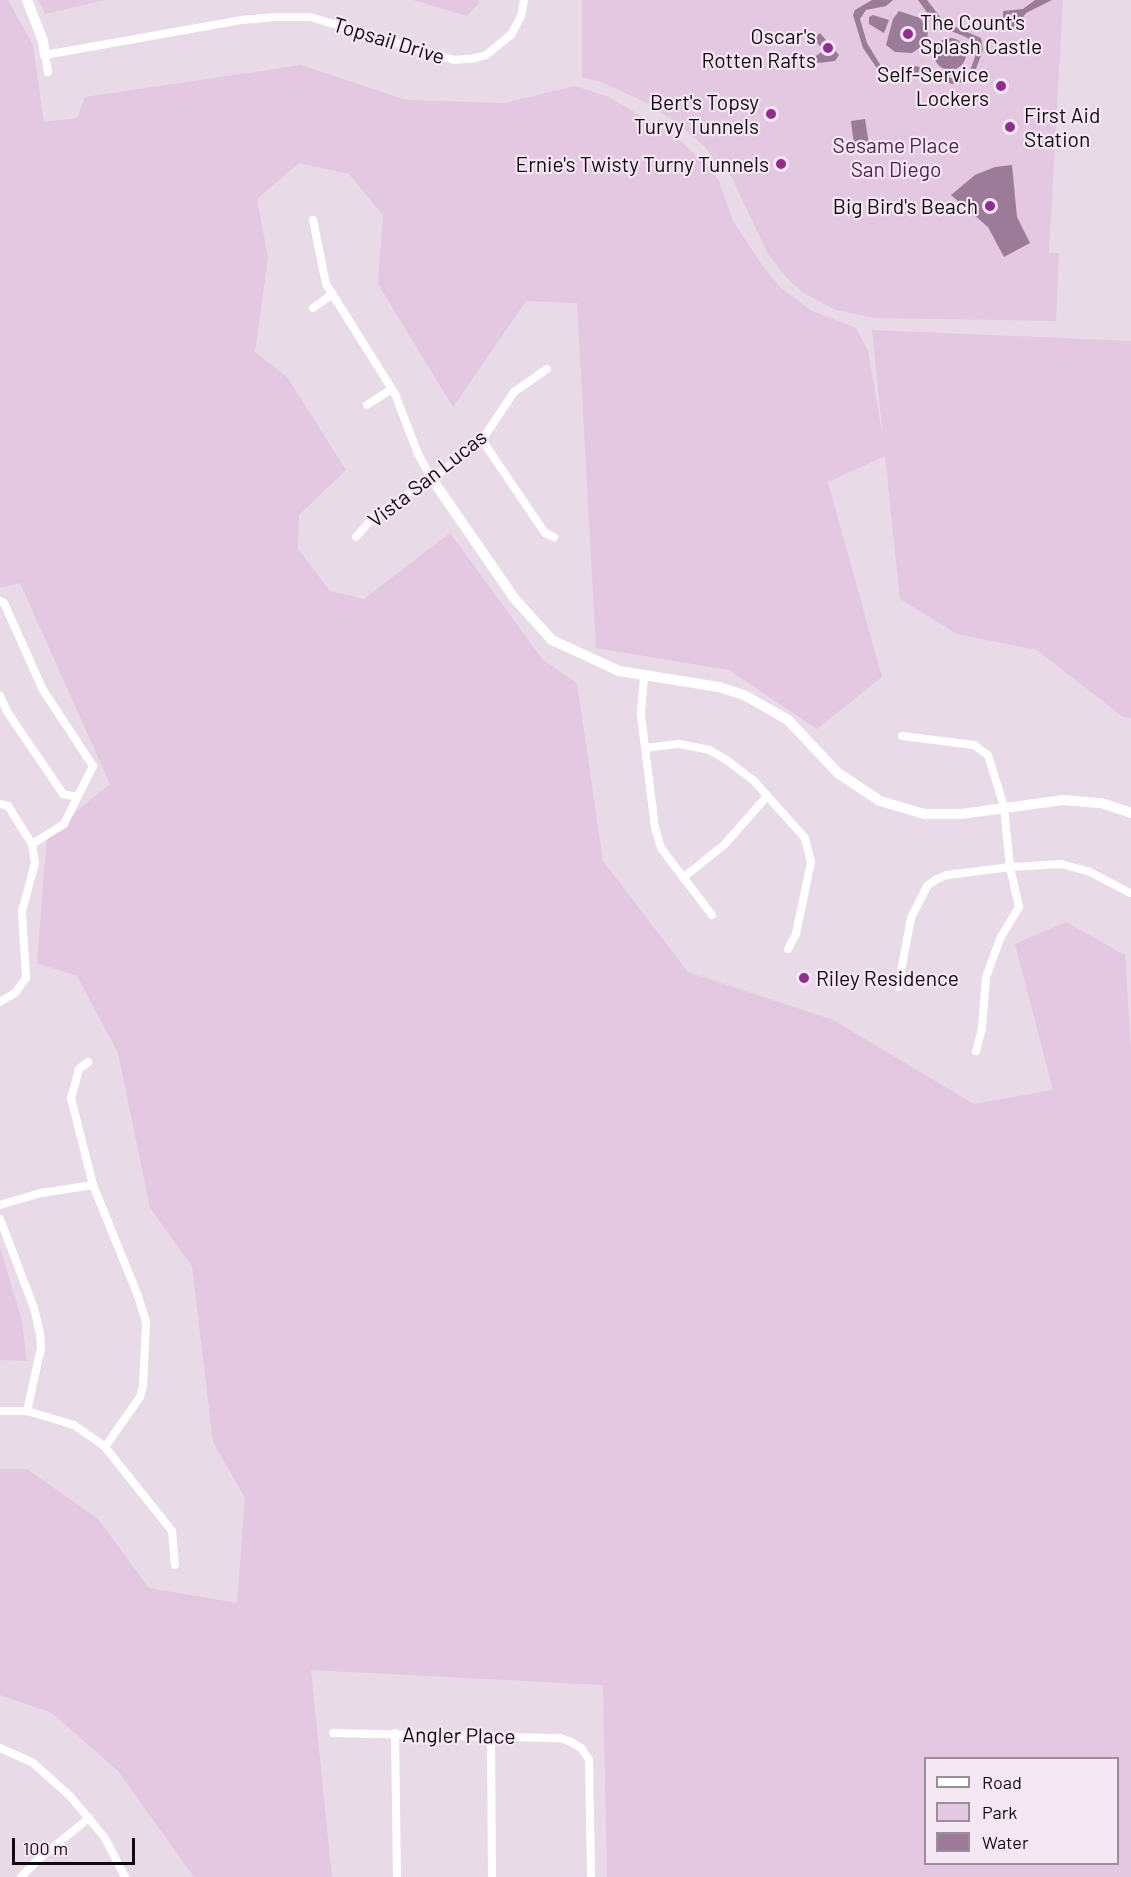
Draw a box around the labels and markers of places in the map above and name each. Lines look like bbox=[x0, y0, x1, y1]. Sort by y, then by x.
place label: The Count's Splash Castle bbox=[920, 9, 1042, 59]
place label: Oscar's Rotten Rafts bbox=[701, 23, 816, 73]
marker: The Count's Splash Castle bbox=[901, 27, 915, 41]
marker: Oscar's Rotten Rafts bbox=[821, 41, 835, 55]
place label: Self-Service Lockers bbox=[877, 61, 989, 111]
marker: Self-Service Lockers bbox=[994, 79, 1008, 93]
place label: Bert's Topsy Turvy Tunnels bbox=[634, 89, 759, 139]
place label: First Aid Station bbox=[1024, 102, 1100, 152]
marker: Bert's Topsy Turvy Tunnels bbox=[764, 107, 778, 121]
marker: First Aid Station bbox=[1001, 118, 1019, 136]
place label: Ernie's Twisty Turny Tunnels bbox=[515, 151, 769, 177]
marker: Ernie's Twisty Turny Tunnels bbox=[774, 157, 788, 171]
place label: Big Bird's Beach bbox=[833, 193, 978, 219]
marker: Big Bird's Beach bbox=[983, 199, 997, 213]
place label: Riley Residence bbox=[816, 965, 959, 991]
marker: Riley Residence bbox=[797, 971, 811, 985]

